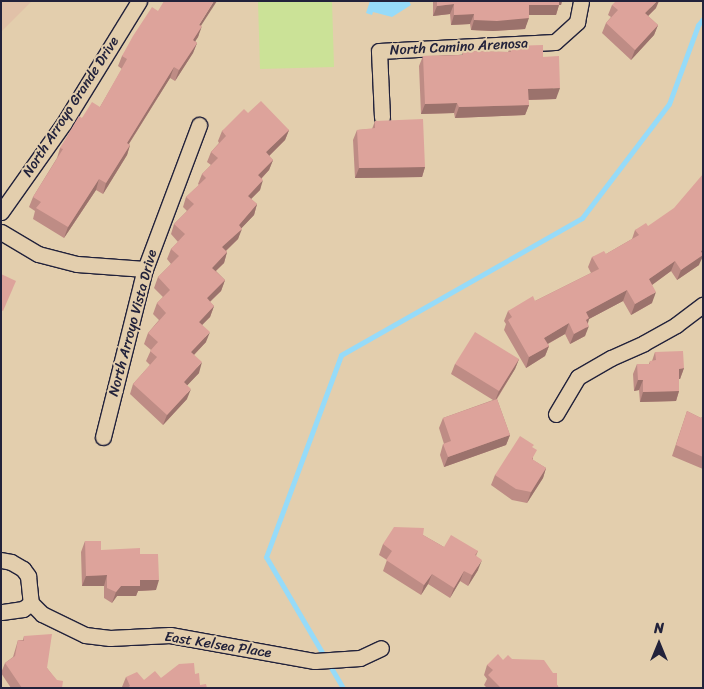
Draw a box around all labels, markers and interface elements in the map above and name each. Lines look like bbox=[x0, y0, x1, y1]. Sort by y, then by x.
street label: North Arroyo Grande Drive bbox=[19, 34, 123, 180]
street label: North Camino Arenosa bbox=[390, 35, 528, 59]
street label: North Arroyo Vista Drive bbox=[105, 247, 161, 399]
text: N bbox=[654, 616, 664, 641]
north arrow bbox=[634, 619, 684, 669]
street label: East Kelsea Place bbox=[163, 628, 273, 662]

